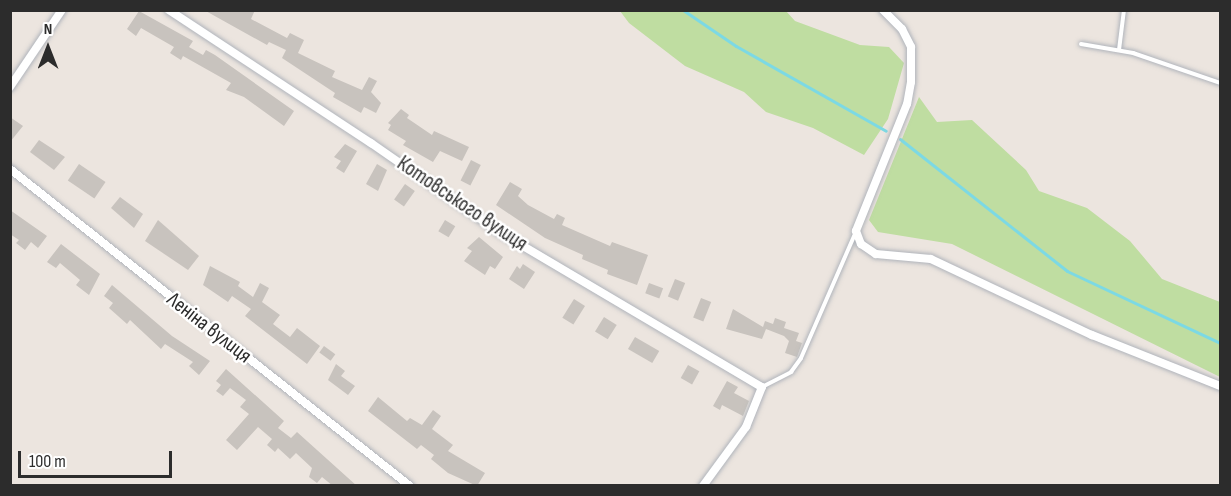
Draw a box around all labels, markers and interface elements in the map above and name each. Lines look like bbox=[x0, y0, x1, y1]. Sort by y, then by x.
north arrow bbox=[18, 18, 78, 78]
text: N bbox=[44, 20, 52, 39]
street label: Котовського вулиця bbox=[392, 151, 532, 257]
street label: Леніна вулиця bbox=[162, 287, 256, 369]
scale bar bbox=[21, 439, 176, 477]
text: 100 m bbox=[29, 451, 66, 472]

